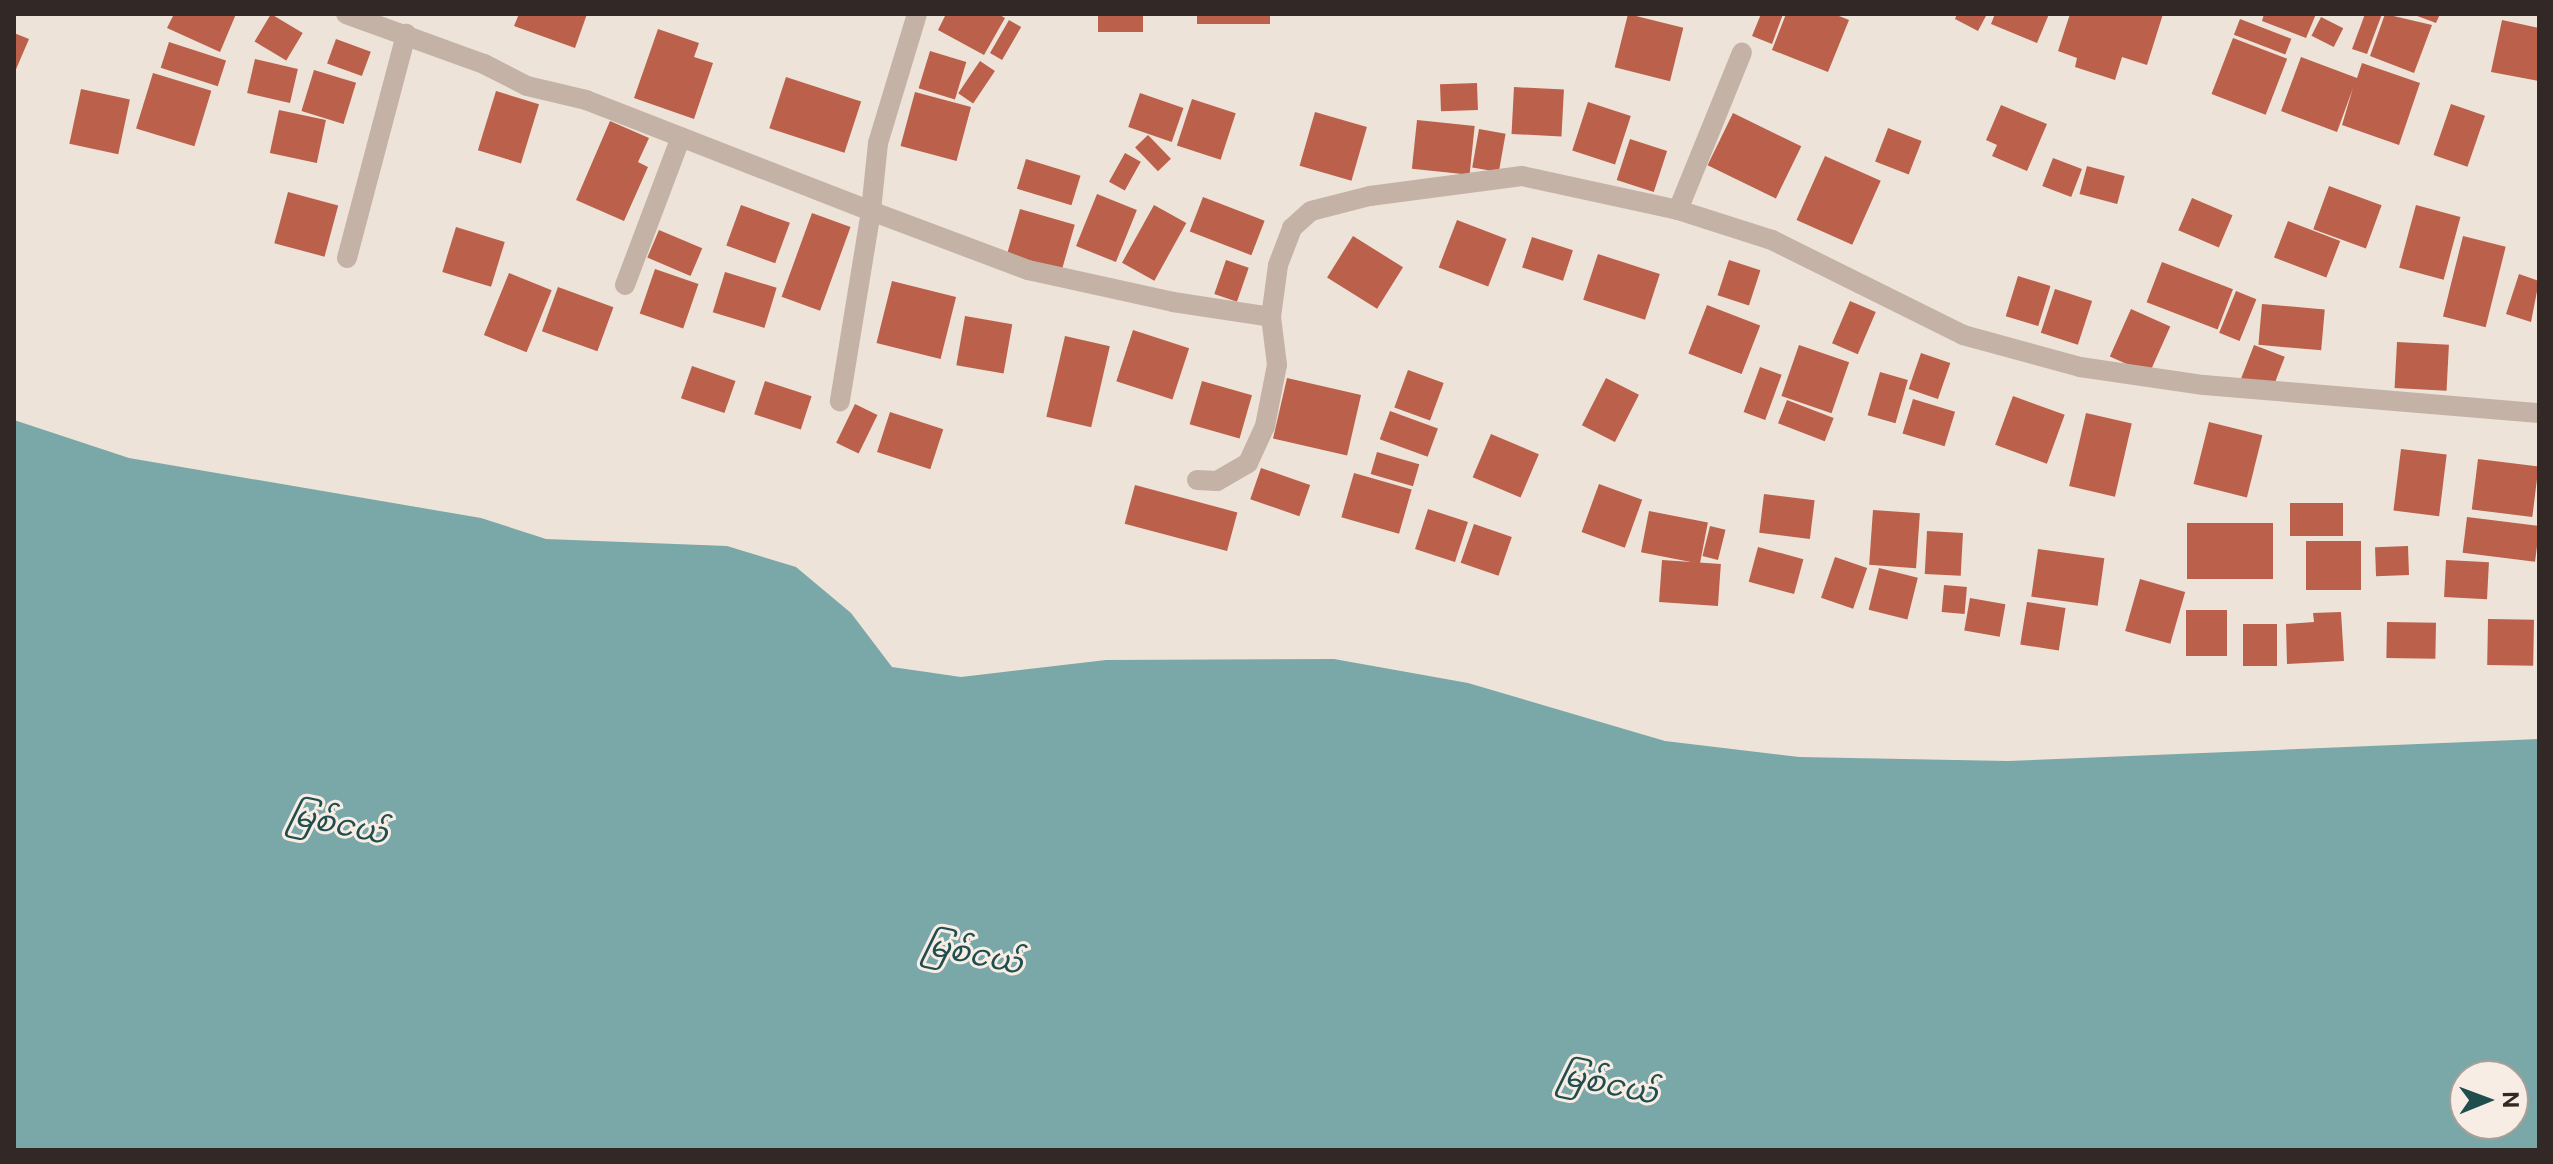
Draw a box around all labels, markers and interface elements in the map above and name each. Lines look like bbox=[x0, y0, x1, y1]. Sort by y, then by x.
water label: မြစ်ငယ် bbox=[285, 795, 391, 851]
water label: မြစ်ငယ် bbox=[920, 925, 1026, 981]
water label: မြစ်ငယ် bbox=[1555, 1055, 1661, 1111]
north arrow bbox=[2449, 1060, 2529, 1140]
text: N bbox=[2498, 1091, 2524, 1108]

